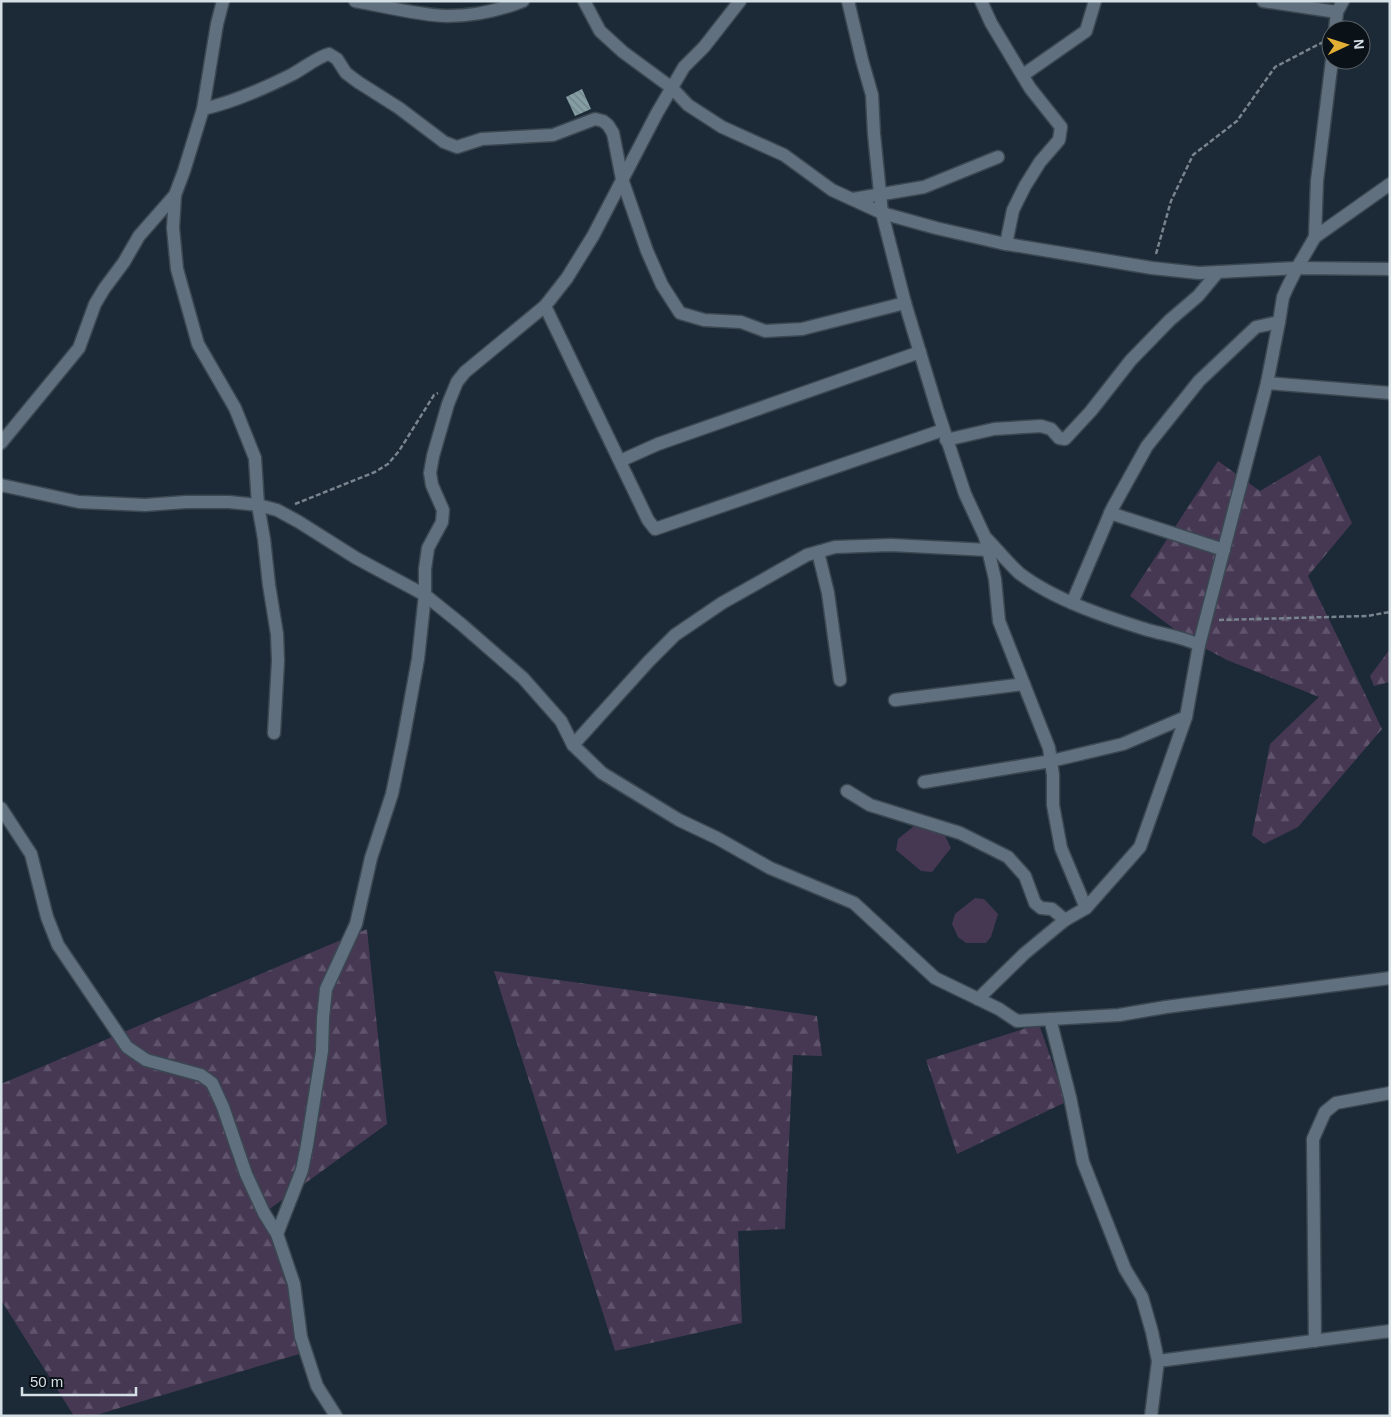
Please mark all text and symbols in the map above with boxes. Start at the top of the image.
north arrow [1321,20,1371,70]
text: N [1351,38,1367,50]
scale bar [22,1364,136,1396]
text: 50 m [30,1373,63,1390]

